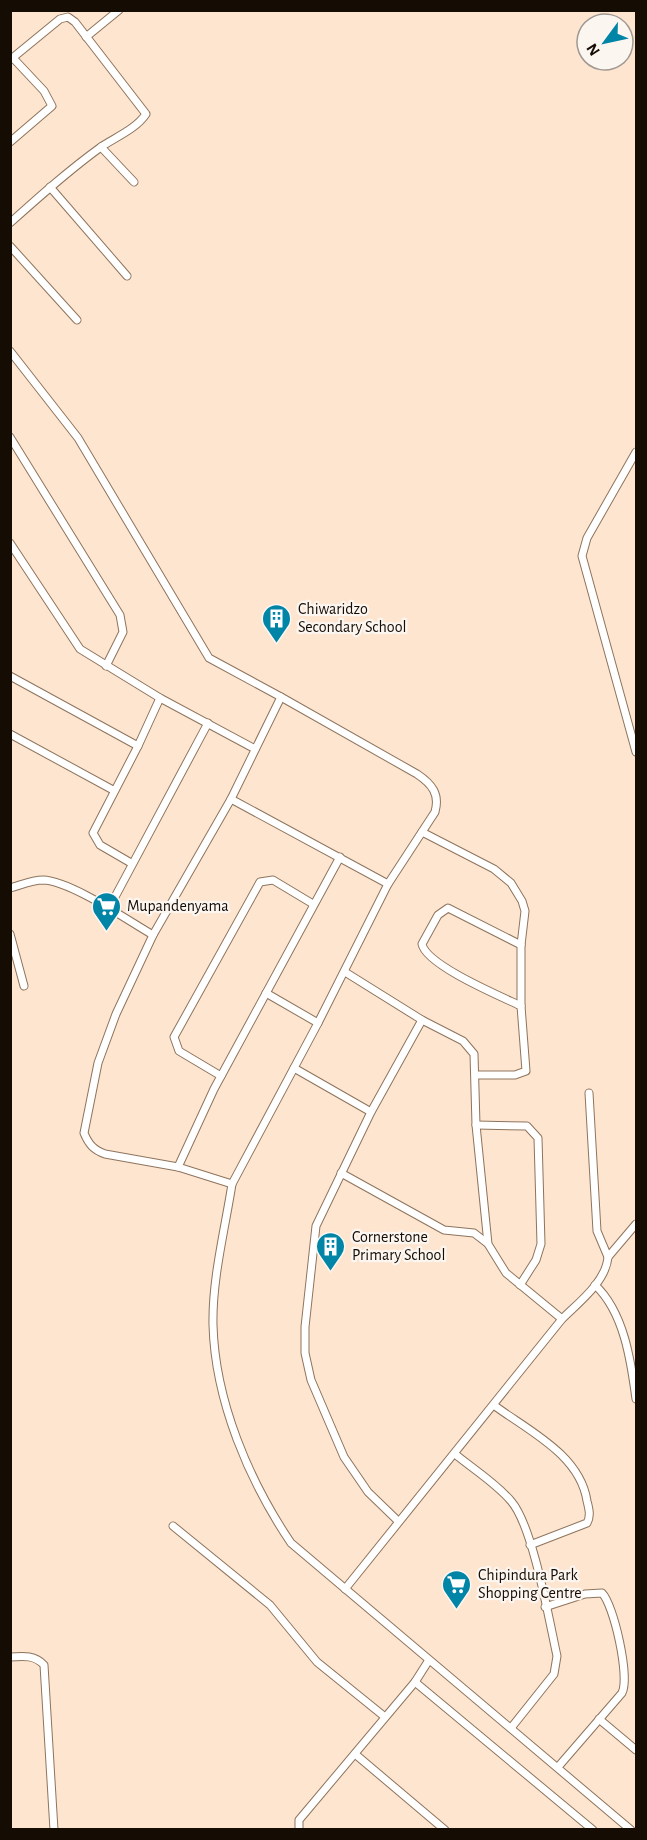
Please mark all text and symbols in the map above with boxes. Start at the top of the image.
north arrow [575,12,635,72]
text: N [584,41,603,59]
place label: Chiwaridzo Secondary School [298,601,406,636]
building icon: Chiwaridzo Secondary School [261,602,293,644]
supermarket icon: Mupandenyama [90,890,122,932]
place label: Mupandenyama [127,898,229,915]
place label: Cornerstone Primary School [352,1229,445,1264]
building icon: Cornerstone Primary School [315,1230,347,1272]
place label: Chipindura Park Shopping Centre [478,1567,582,1601]
supermarket icon: Chipindura Park Shopping Centre [441,1568,473,1610]

